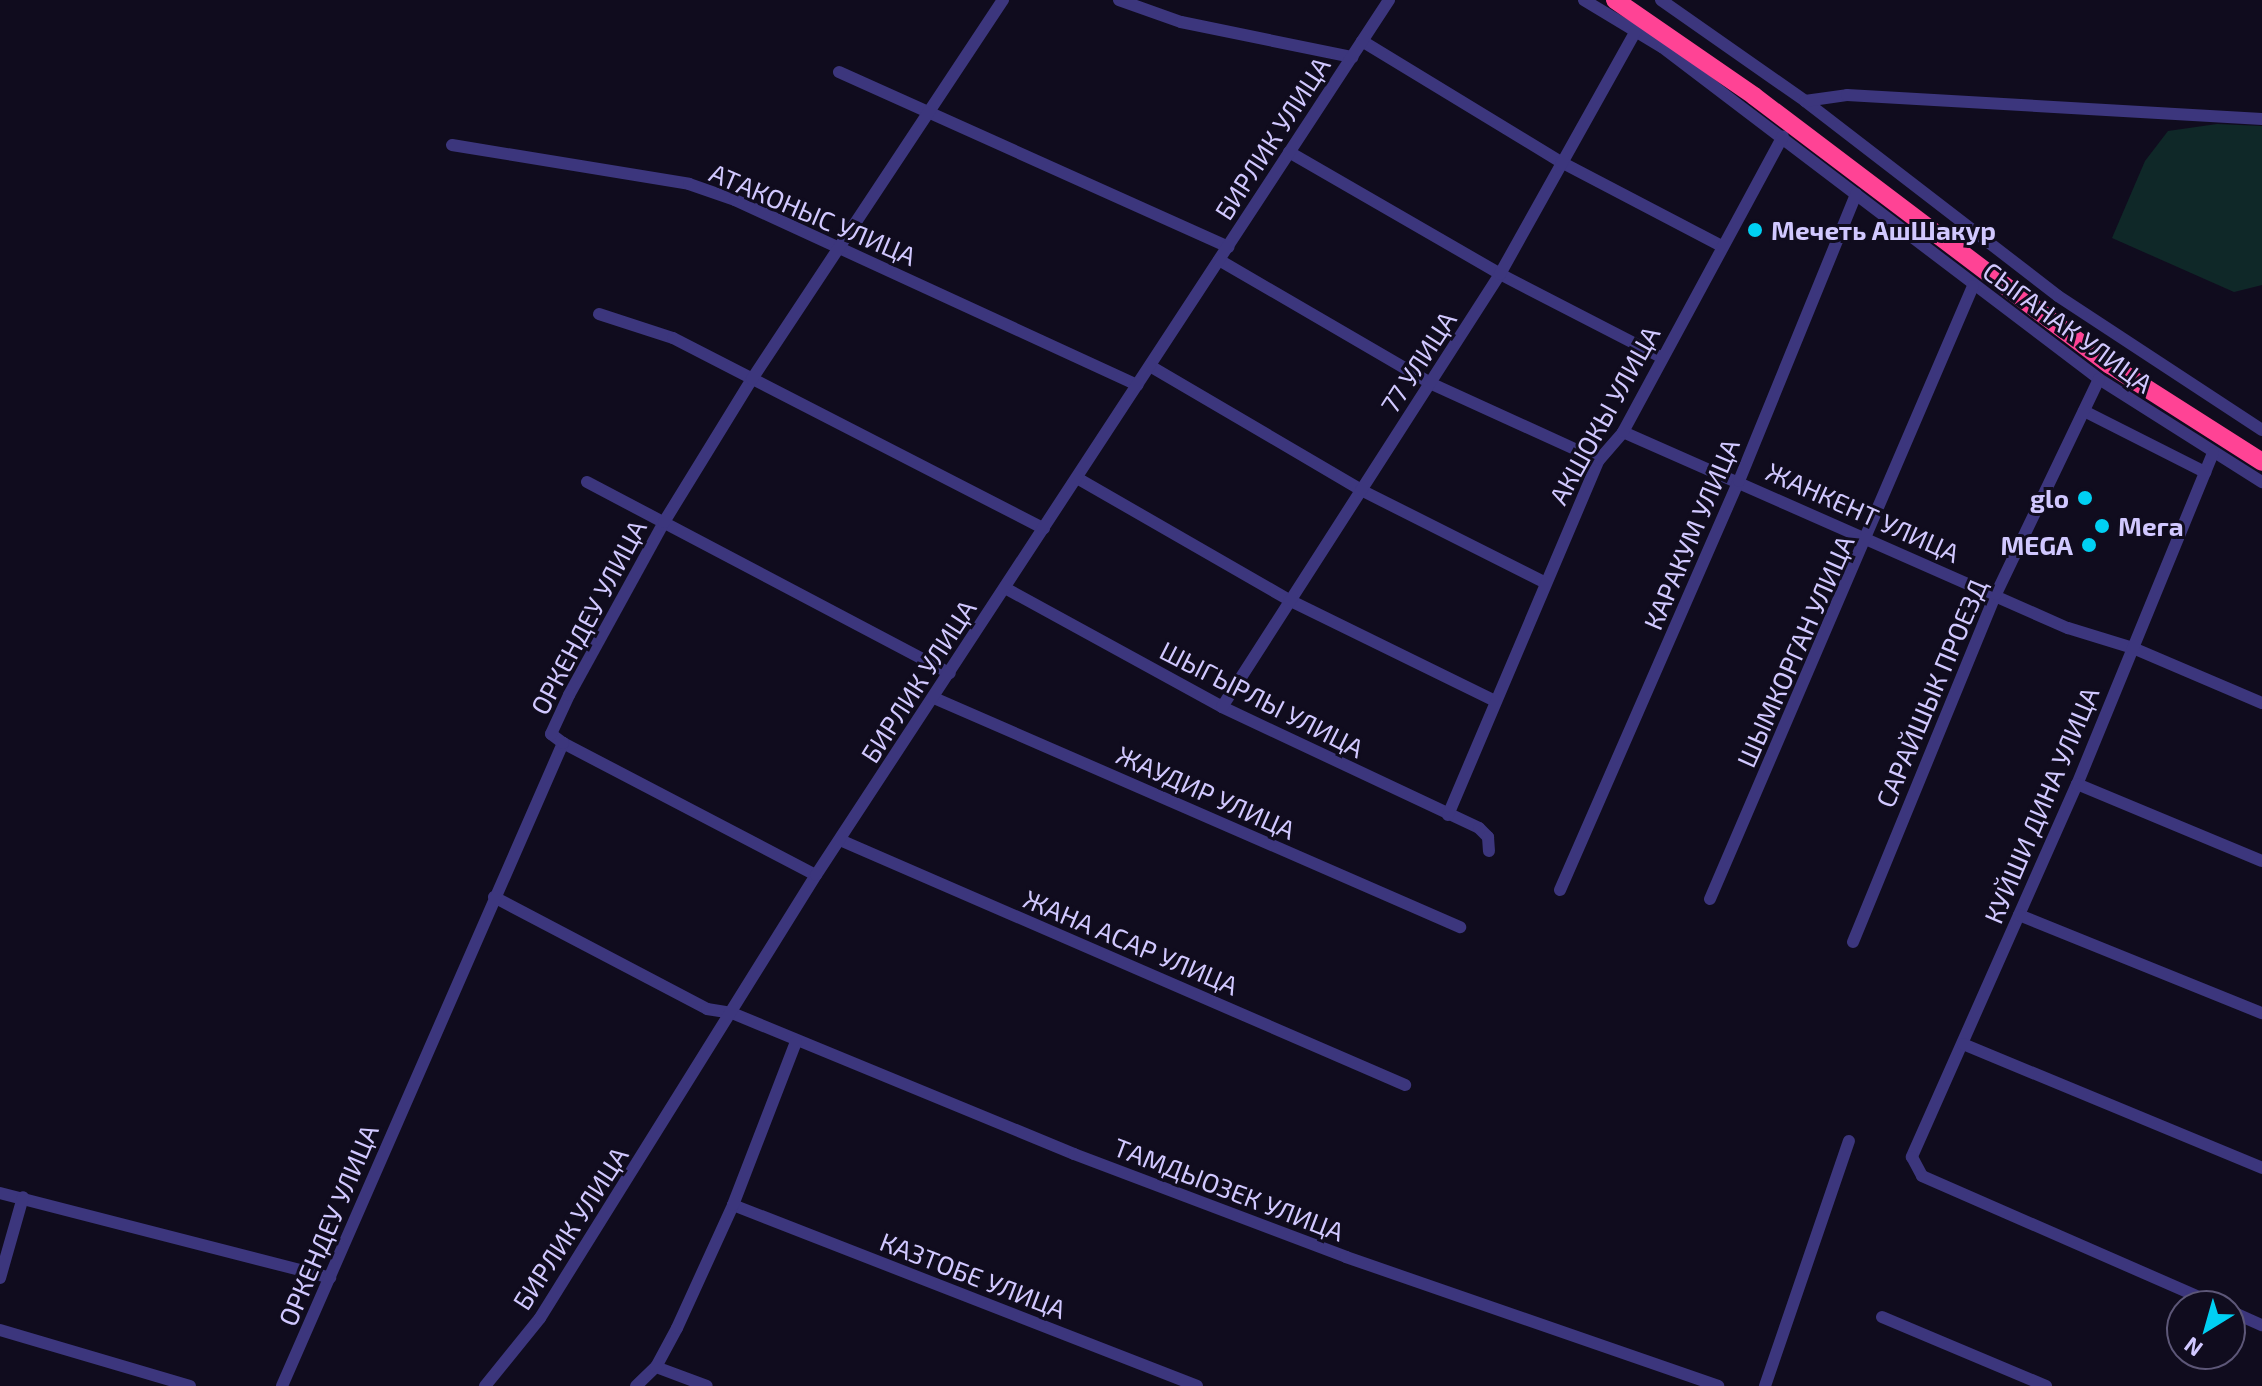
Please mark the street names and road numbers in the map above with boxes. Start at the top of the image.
street label: БИРЛИК УЛИЦА [1208,51,1336,225]
street label: АТАКОНЫС УЛИЦА [705,156,921,272]
street label: СЫГАНАК УЛИЦА [1977,255,2159,399]
street label: 77 УЛИЦА [1374,305,1462,419]
street label: АКШОКЫ УЛИЦА [1542,320,1666,510]
street label: КАРАКУМ УЛИЦА [1637,434,1745,634]
street label: ЖАНКЕНТ УЛИЦА [1762,455,1964,569]
street label: ОРКЕНДЕУ УЛИЦА [524,514,652,720]
street label: ШЫМКОРГАН УЛИЦА [1730,530,1860,772]
street label: САРАЙШЫК ПРОЕЗД [1869,574,1993,812]
street label: БИРЛИК УЛИЦА [854,594,982,768]
street label: ШЫГЫРЛЫ УЛИЦА [1155,634,1369,764]
street label: КУЙШИ ДИНА УЛИЦА [1977,682,2105,928]
street label: ЖАУДИР УЛИЦА [1112,739,1300,845]
street label: ЖАНА АСАР УЛИЦА [1019,883,1243,1001]
street label: ОРКЕНДЕУ УЛИЦА [271,1120,385,1330]
street label: ТАМДЫОЗЕК УЛИЦА [1110,1131,1348,1247]
street label: БИРЛИК УЛИЦА [506,1141,634,1315]
street label: КАЗТОБЕ УЛИЦА [876,1225,1070,1325]

